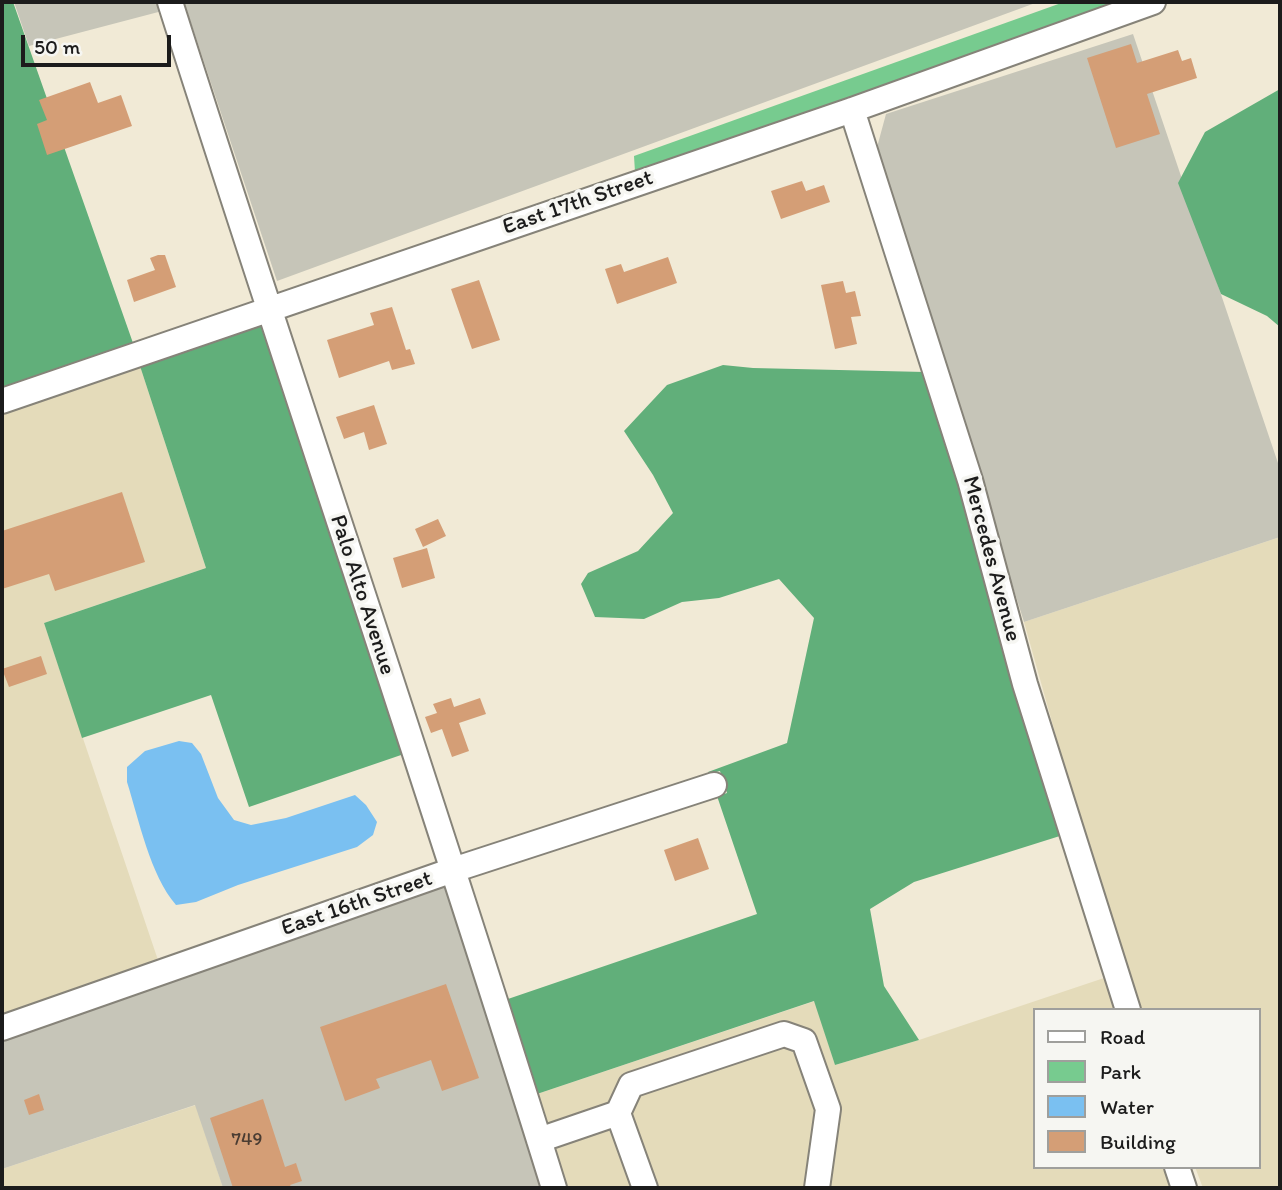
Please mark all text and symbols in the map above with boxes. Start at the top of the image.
scale bar [24,21,175,65]
text: 50 m [34,34,80,59]
street label: East 17th Street [499,164,657,242]
street label: Mercedes Avenue [956,473,1026,645]
street label: Palo Alto Avenue [323,512,401,678]
street label: East 16th Street [278,865,436,943]
legend [1034,1008,1261,1169]
text: Road [1100,1024,1145,1049]
text: Park [1100,1059,1141,1084]
text: Water [1100,1094,1154,1119]
house number: 749 [232,1129,262,1151]
text: Building [1100,1129,1176,1154]

